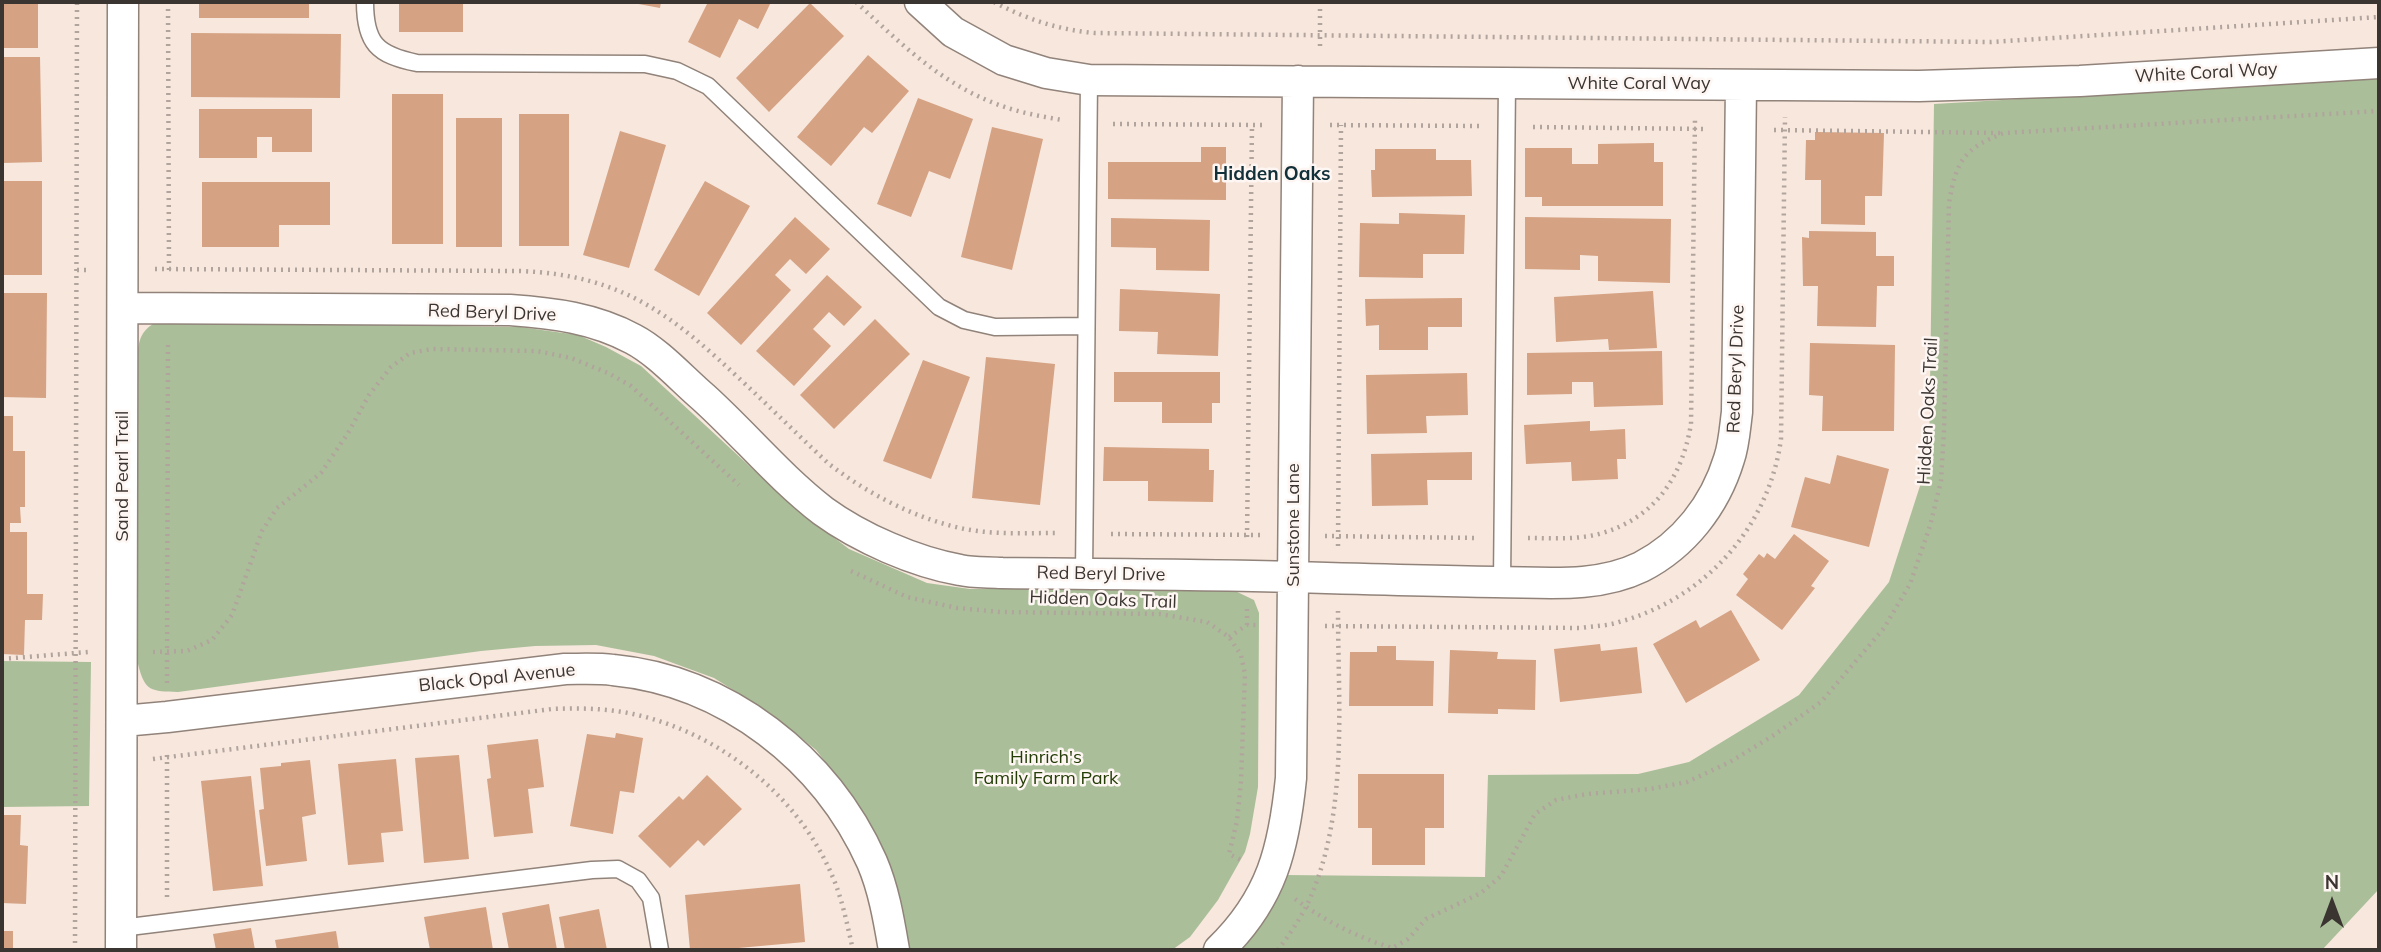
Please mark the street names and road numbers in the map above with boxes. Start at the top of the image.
street label: White Coral Way [2134,58,2278,88]
street label: White Coral Way [1568,73,1710,95]
street label: Red Beryl Drive [427,300,557,326]
street label: Red Beryl Drive [1723,304,1749,434]
street label: Hidden Oaks Trail [1913,337,1943,485]
street label: Sand Pearl Trail [112,411,134,541]
street label: Sunstone Lane [1283,463,1305,587]
street label: Red Beryl Drive [1036,562,1166,586]
street label: Hidden Oaks Trail [1029,587,1177,613]
street label: Black Opal Avenue [418,659,576,697]

